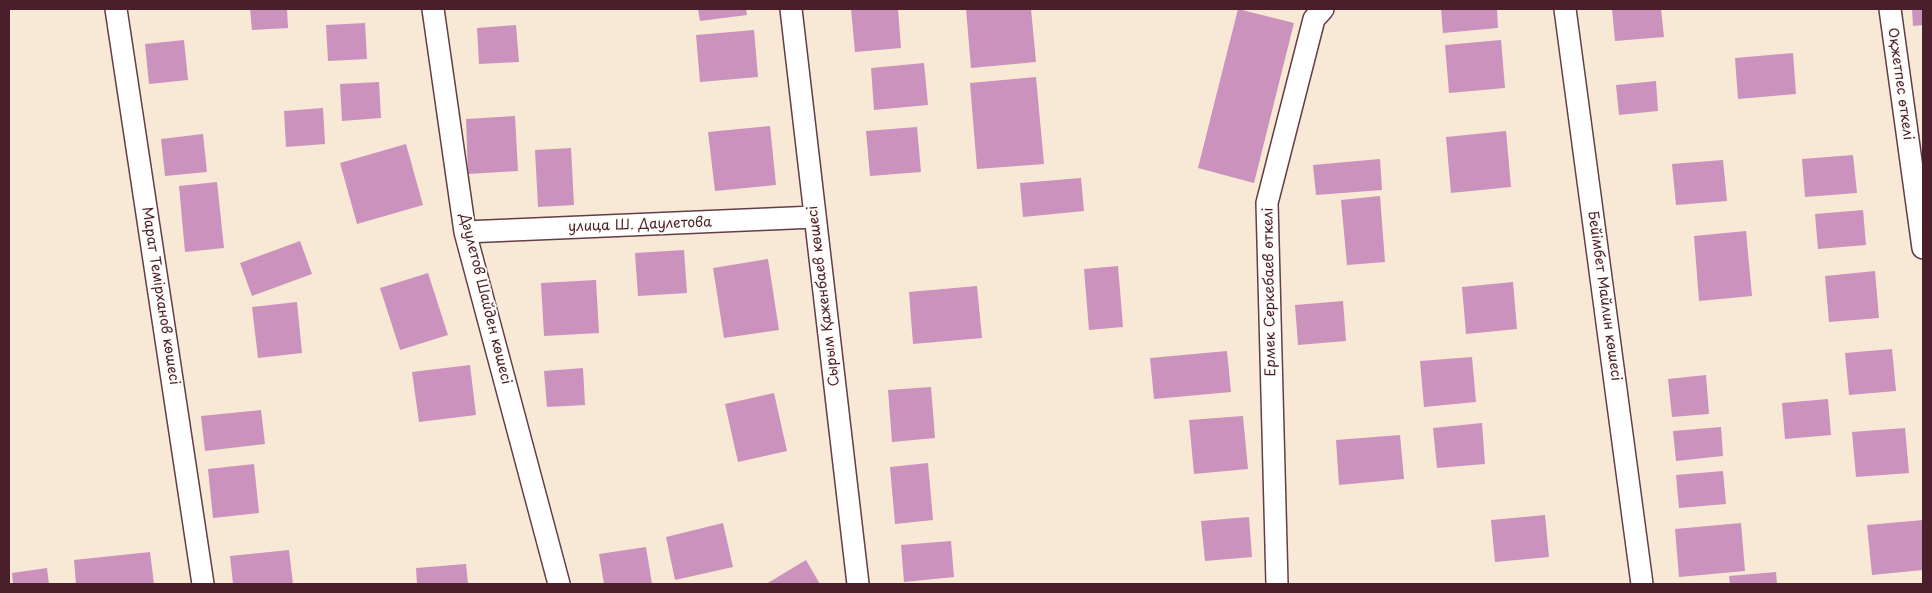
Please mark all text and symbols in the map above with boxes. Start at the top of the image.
street label: Оқжетпес өткелі [1884,27,1916,141]
street label: Сырым Қаженбаев көшесі [805,205,843,387]
street label: Марат Темірханов көшесі [138,206,182,386]
street label: Ермек Серкебаев өткелі [1260,207,1280,377]
street label: Бейімбет Майлин көшесі [1584,210,1624,382]
street label: Дәулетов Шайден көшесі [456,212,514,386]
street label: улица Ш. Даулетова [568,214,712,236]

